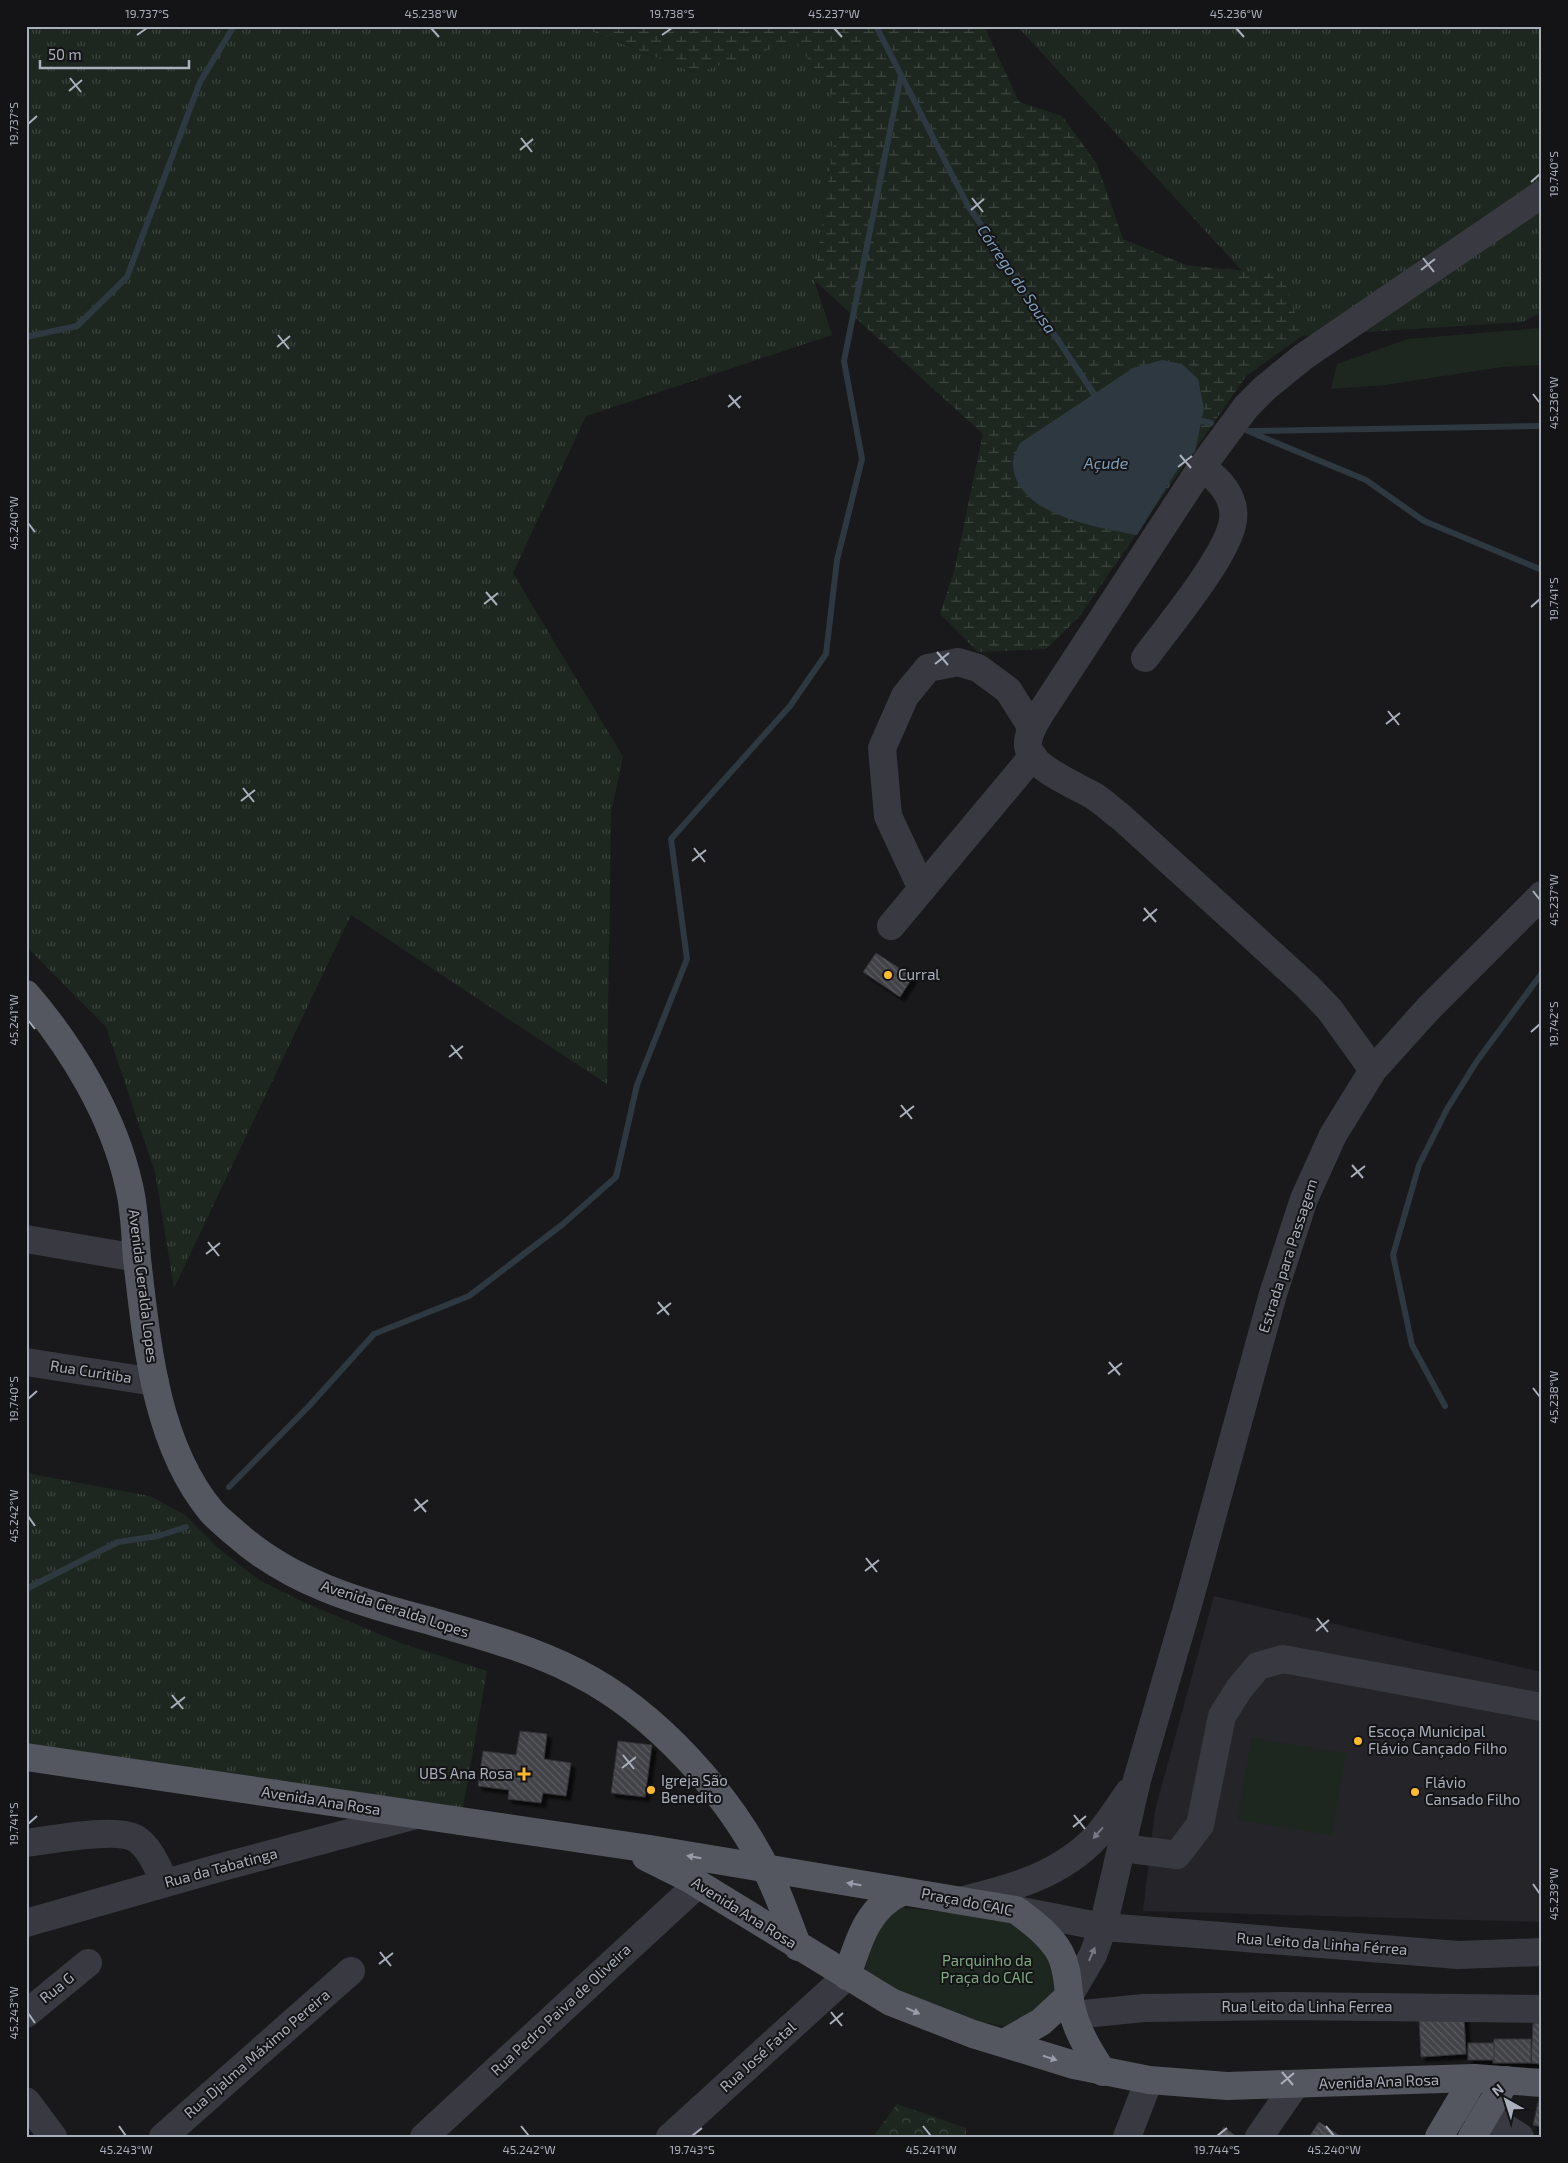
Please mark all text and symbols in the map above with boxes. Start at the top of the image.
text: 19.737°S [125,6,169,20]
text: 45.238°W [405,6,458,20]
text: 19.738°S [649,6,695,20]
text: 45.237°W [808,6,860,20]
text: 45.236°W [1210,6,1262,20]
scale bar [40,38,189,70]
text: 50 m [48,45,82,63]
text: 19.737°S [6,102,20,146]
text: 19.740°S [1546,151,1560,197]
water label: Córrego do Sousa [974,221,1061,337]
text: 45.236°W [1546,377,1560,429]
water label: Açude [1083,453,1129,473]
text: 45.240°W [6,496,20,550]
text: 19.741°S [1546,577,1560,621]
text: 45.237°W [1546,874,1560,926]
place label: Curral [898,965,940,983]
marker: Curral [882,969,894,981]
text: 45.241°W [6,994,20,1046]
text: 19.742°S [1546,1001,1560,1047]
street label: Estrada para Passagem [1254,1176,1320,1335]
street label: Avenida Geralda Lopes [126,1208,162,1364]
street label: Rua Curitiba [49,1356,133,1386]
text: 45.238°W [1546,1371,1560,1424]
text: 19.740°S [6,1376,20,1422]
text: 45.242°W [6,1489,20,1543]
street label: Avenida Geralda Lopes [319,1576,472,1640]
place label: Escoça Municipal Flávio Cançado Filho [1368,1722,1507,1758]
marker: Escoça Municipal Flávio Cançado Filho [1352,1735,1364,1747]
place label: UBS Ana Rosa [419,1764,513,1782]
marker: UBS Ana Rosa [517,1767,531,1781]
place label: Igreja São Benedito [661,1771,728,1806]
place label: Flávio Cansado Filho [1425,1773,1520,1808]
street label: Avenida Ana Rosa [260,1782,382,1818]
marker: Igreja São Benedito [645,1784,657,1796]
marker: Flávio Cansado Filho [1409,1786,1421,1798]
text: 19.741°S [6,1802,20,1846]
one-way arrow [1092,1827,1104,1839]
street label: Rua da Tabatinga [162,1843,279,1891]
one-way arrow [686,1852,702,1860]
text: 45.239°W [1546,1868,1560,1920]
street label: Avenida Ana Rosa [689,1873,800,1952]
one-way arrow [846,1880,862,1888]
street label: Praça do CAIC [920,1883,1015,1920]
street label: Rua Leito da Linha Férrea [1236,1928,1408,1958]
street label: Rua Pedro Paiva de Oliveira [487,1940,634,2079]
one-way arrow [1089,1947,1097,1961]
park label: Parquinho da Praça do CAIC [941,1951,1034,1987]
street label: Rua G [36,1968,77,2006]
street label: Rua Djalma Máximo Pereira [180,1985,334,2122]
text: 45.243°W [6,1986,20,2040]
street label: Rua Leito da Linha Ferrea [1221,1997,1393,2015]
one-way arrow [906,2008,920,2016]
street label: Rua José Fatal [716,2017,799,2095]
one-way arrow [1043,2054,1058,2062]
street label: Avenida Ana Rosa [1318,2070,1439,2092]
north arrow [1480,2076,1530,2126]
text: N [1488,2080,1507,2099]
text: 45.243°W [99,2142,153,2156]
text: 45.242°W [502,2142,556,2156]
text: 19.743°S [669,2142,715,2156]
text: 45.241°W [905,2142,957,2156]
text: 19.744°S [1194,2142,1240,2156]
text: 45.240°W [1307,2142,1361,2156]

